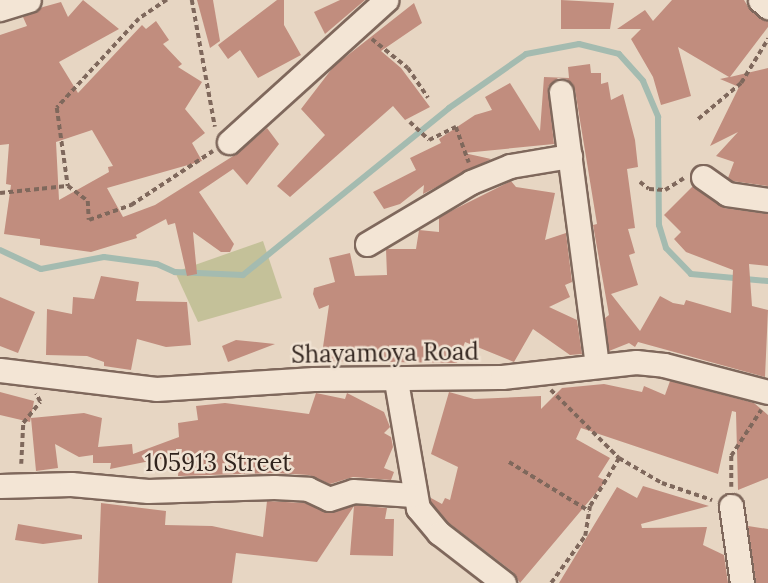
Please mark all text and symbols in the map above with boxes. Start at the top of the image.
street label: Shayamoya Road [291,337,479,369]
street label: 105913 Street [144,449,292,477]

